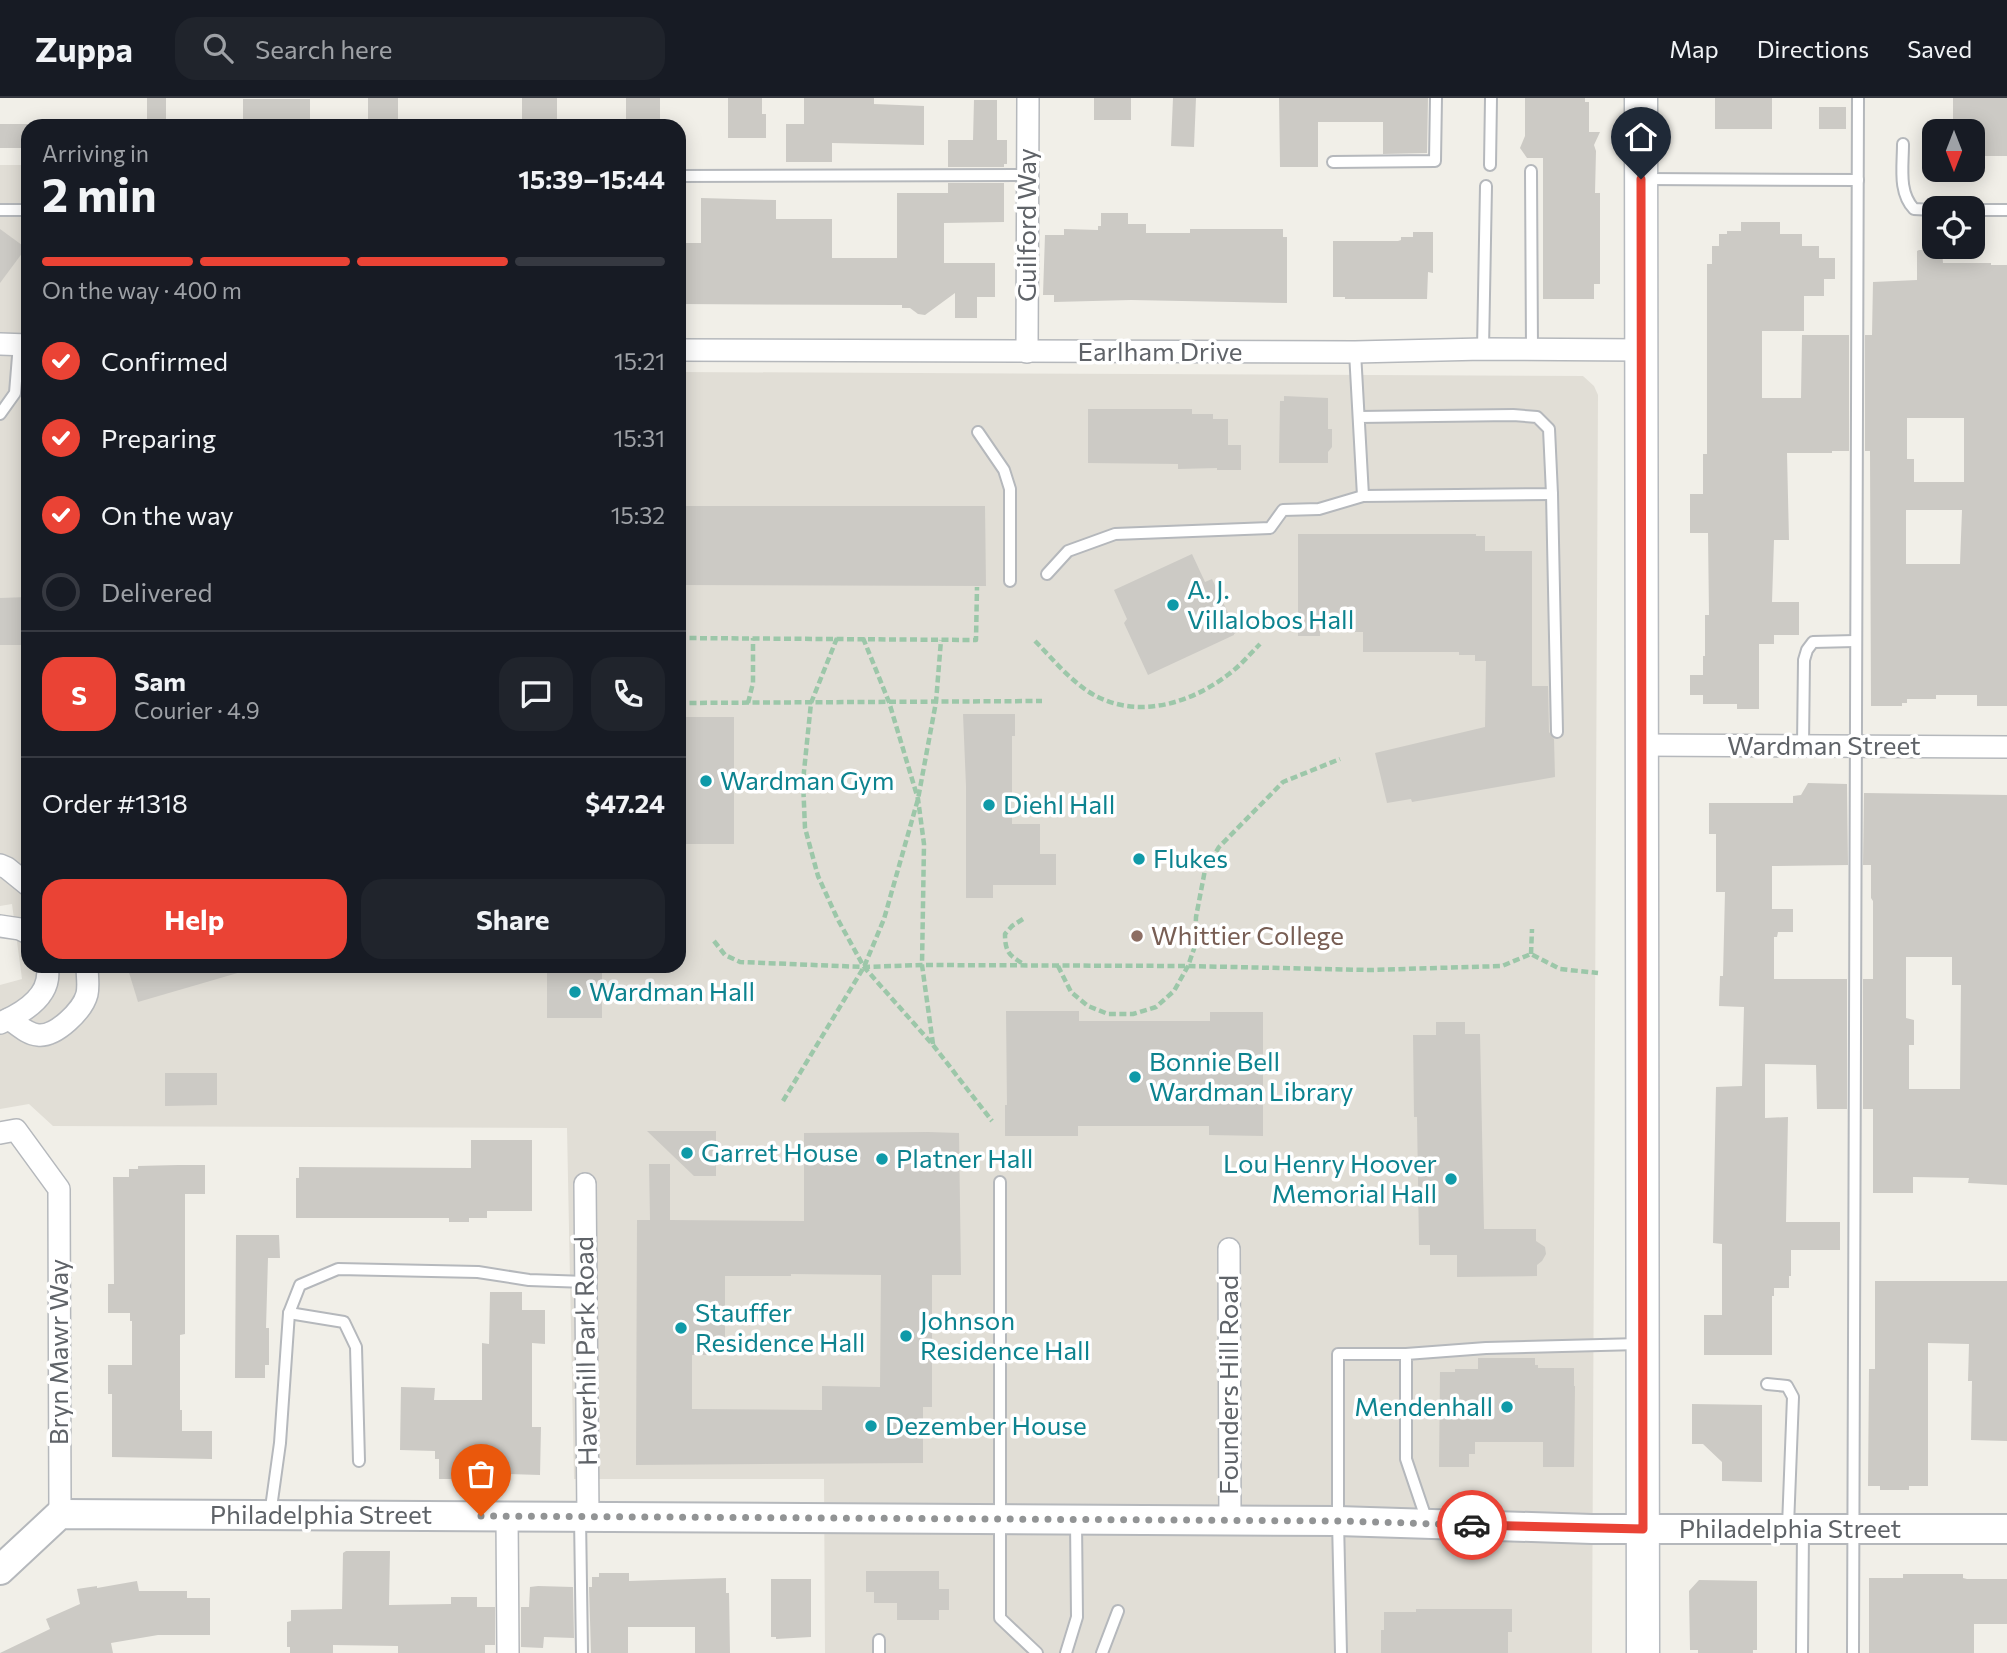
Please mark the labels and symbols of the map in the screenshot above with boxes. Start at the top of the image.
pin [1611,107,1671,179]
north arrow [1922,119,1984,182]
street label: Guilford Way [1010,148,1041,302]
street label: Earlham Drive [1078,335,1243,366]
place label: A. J. Villalobos Hall [1187,573,1354,634]
marker: A. J. Villalobos Hall [1165,597,1181,613]
street label: Wardman Street [1727,729,1921,760]
place label: Wardman Gym [720,764,894,795]
marker: Wardman Gym [698,773,714,789]
place label: Diehl Hall [1003,788,1115,819]
marker: Diehl Hall [981,797,997,813]
place label: Flukes [1153,842,1228,873]
marker: Flukes [1131,851,1147,867]
place label: Whittier College [1151,919,1344,950]
marker: Whittier College [1129,928,1145,944]
place label: Wardman Hall [589,975,755,1006]
marker: Wardman Hall [567,984,583,1000]
place label: Bonnie Bell Wardman Library [1149,1045,1353,1106]
marker: Bonnie Bell Wardman Library [1127,1069,1143,1085]
place label: Garret House [701,1136,858,1167]
place label: Platner Hall [896,1142,1033,1173]
marker: Garret House [679,1145,695,1161]
place label: Lou Henry Hoover Memorial Hall [1223,1147,1437,1208]
marker: Platner Hall [874,1151,890,1167]
marker: Lou Henry Hoover Memorial Hall [1443,1171,1459,1187]
street label: Haverhill Park Road [567,1236,602,1466]
street label: Bryn Mawr Way [42,1259,73,1445]
street label: Founders Hill Road [1212,1275,1243,1495]
place label: Stauffer Residence Hall [695,1296,865,1357]
place label: Johnson Residence Hall [920,1304,1090,1365]
marker: Stauffer Residence Hall [673,1320,689,1336]
marker: Johnson Residence Hall [898,1328,914,1344]
place label: Mendenhall [1354,1390,1493,1421]
marker: Mendenhall [1499,1399,1515,1415]
place label: Dezember House [885,1409,1087,1440]
marker: Dezember House [863,1418,879,1434]
pin [451,1444,511,1516]
courier [1437,1490,1507,1560]
street label: Philadelphia Street [210,1498,432,1529]
street label: Philadelphia Street [1679,1512,1901,1543]

